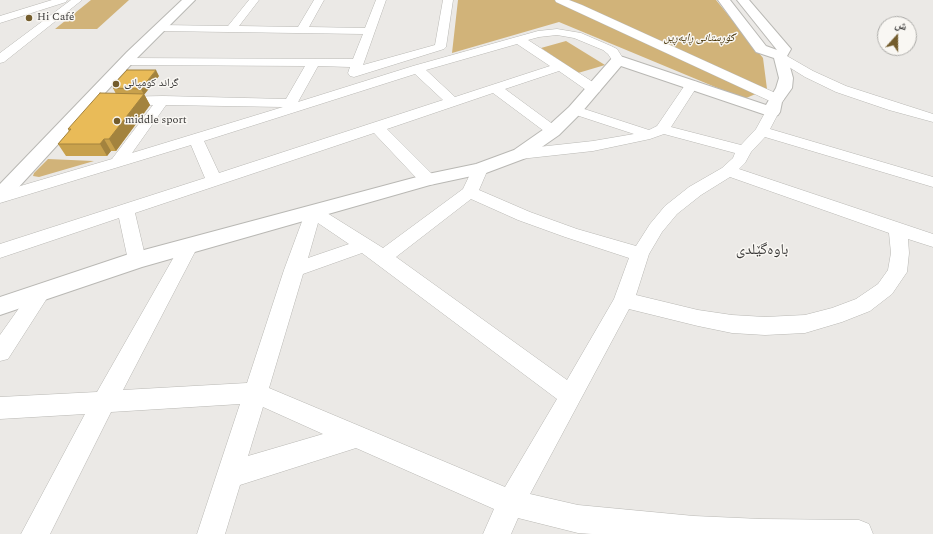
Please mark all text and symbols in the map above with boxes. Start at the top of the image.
place label: Hi Café [37,11,74,25]
marker: Hi Café [24,13,34,23]
text: ش [893,15,910,35]
north arrow [877,16,917,56]
park label: گۆڕستانی ڕاپەڕین [663,32,735,46]
place label: گراند كومپانى [124,77,179,91]
marker: گراند كومپانى [111,79,121,89]
place label: middle sport [125,114,187,128]
marker: middle sport [112,116,122,126]
district label: باوەگێلدی [736,242,788,260]

